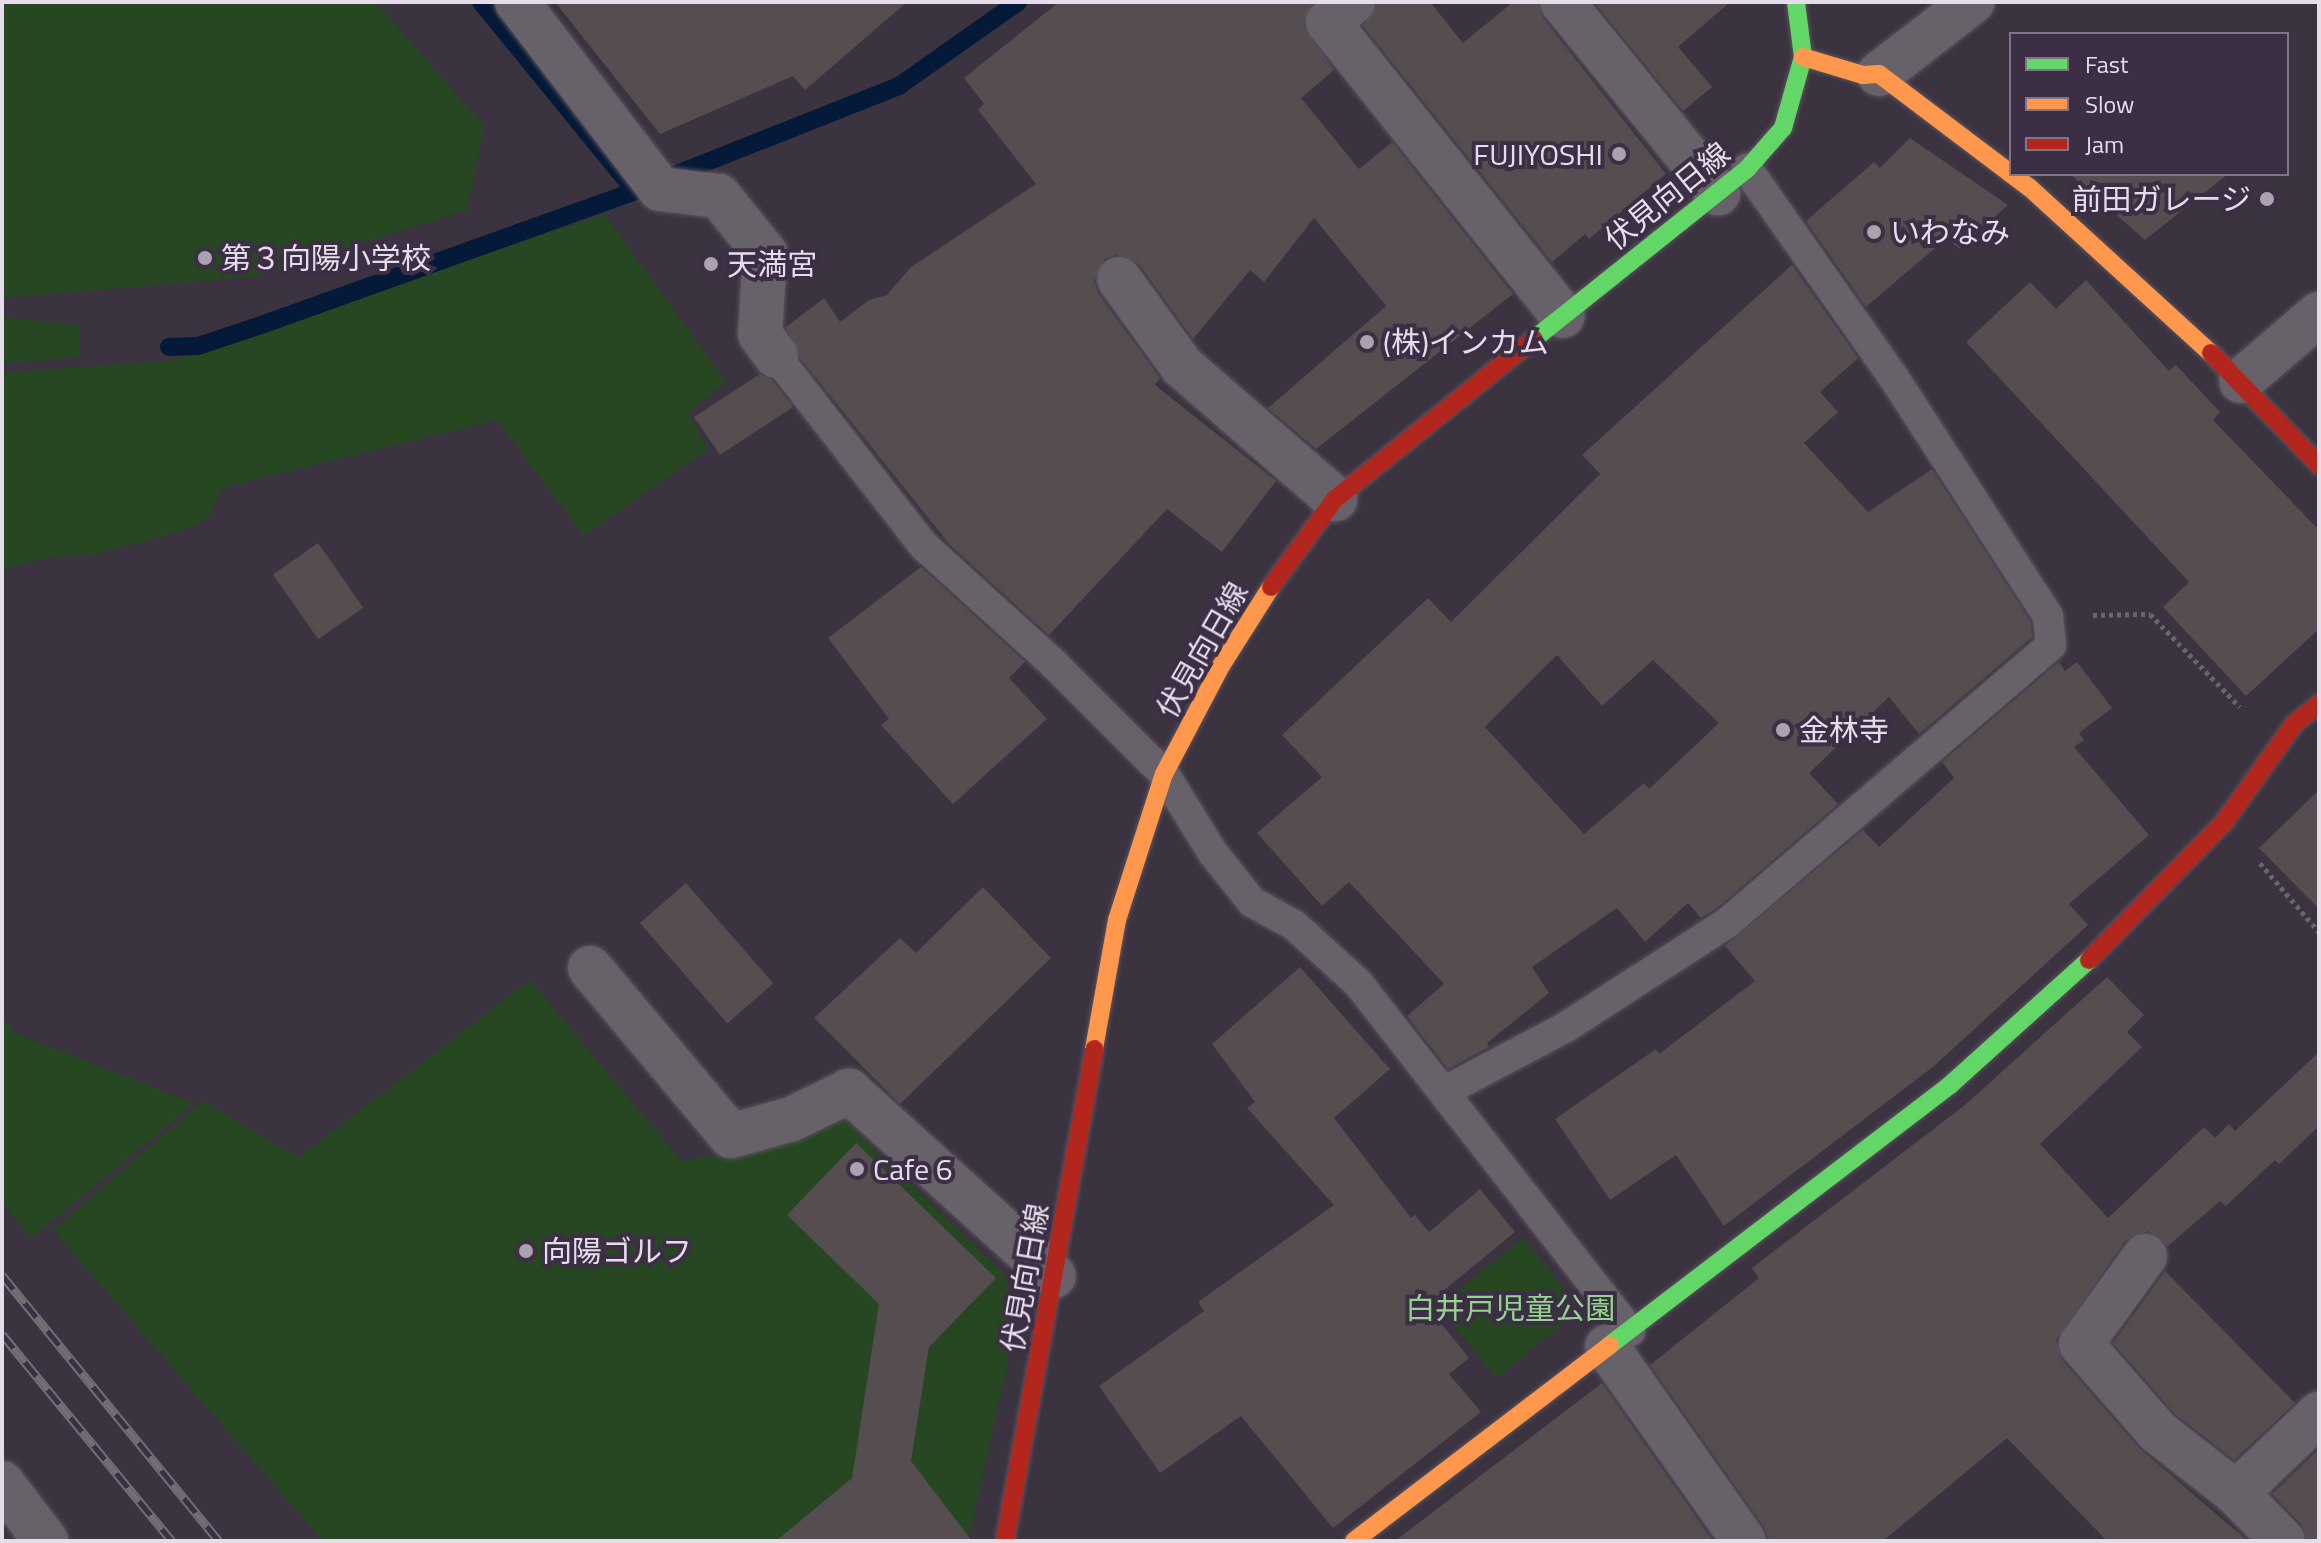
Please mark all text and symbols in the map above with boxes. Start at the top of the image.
legend [2009,32,2289,176]
text: Fast [2085,46,2128,82]
text: Slow [2085,86,2134,122]
text: Jam [2085,126,2124,162]
street label: 伏見向日線 [1597,135,1737,257]
place label: FUJIYOSHI [1473,136,1603,172]
marker: FUJIYOSHI [1610,145,1628,163]
place label: 前田ガレージ [2071,181,2251,217]
marker: 前田ガレージ [2258,190,2276,208]
place label: いわなみ [1890,214,2010,250]
marker: いわなみ [1865,223,1883,241]
place label: 第３向陽小学校 [221,240,431,276]
place label: 天満宮 [727,246,817,282]
marker: 第３向陽小学校 [196,249,214,267]
marker: 天満宮 [702,255,720,273]
place label: (株)インカム [1383,324,1549,360]
marker: (株)インカム [1358,333,1376,351]
street label: 伏見向日線 [1149,576,1255,724]
place label: 金林寺 [1799,712,1889,748]
marker: 金林寺 [1774,721,1792,739]
place label: Cafe 6 [873,1151,953,1187]
marker: Cafe 6 [848,1160,866,1178]
street label: 伏見向日線 [994,1201,1056,1355]
place label: 向陽ゴルフ [542,1233,692,1269]
marker: 向陽ゴルフ [517,1242,535,1260]
park label: 白井戸児童公園 [1405,1290,1615,1326]

